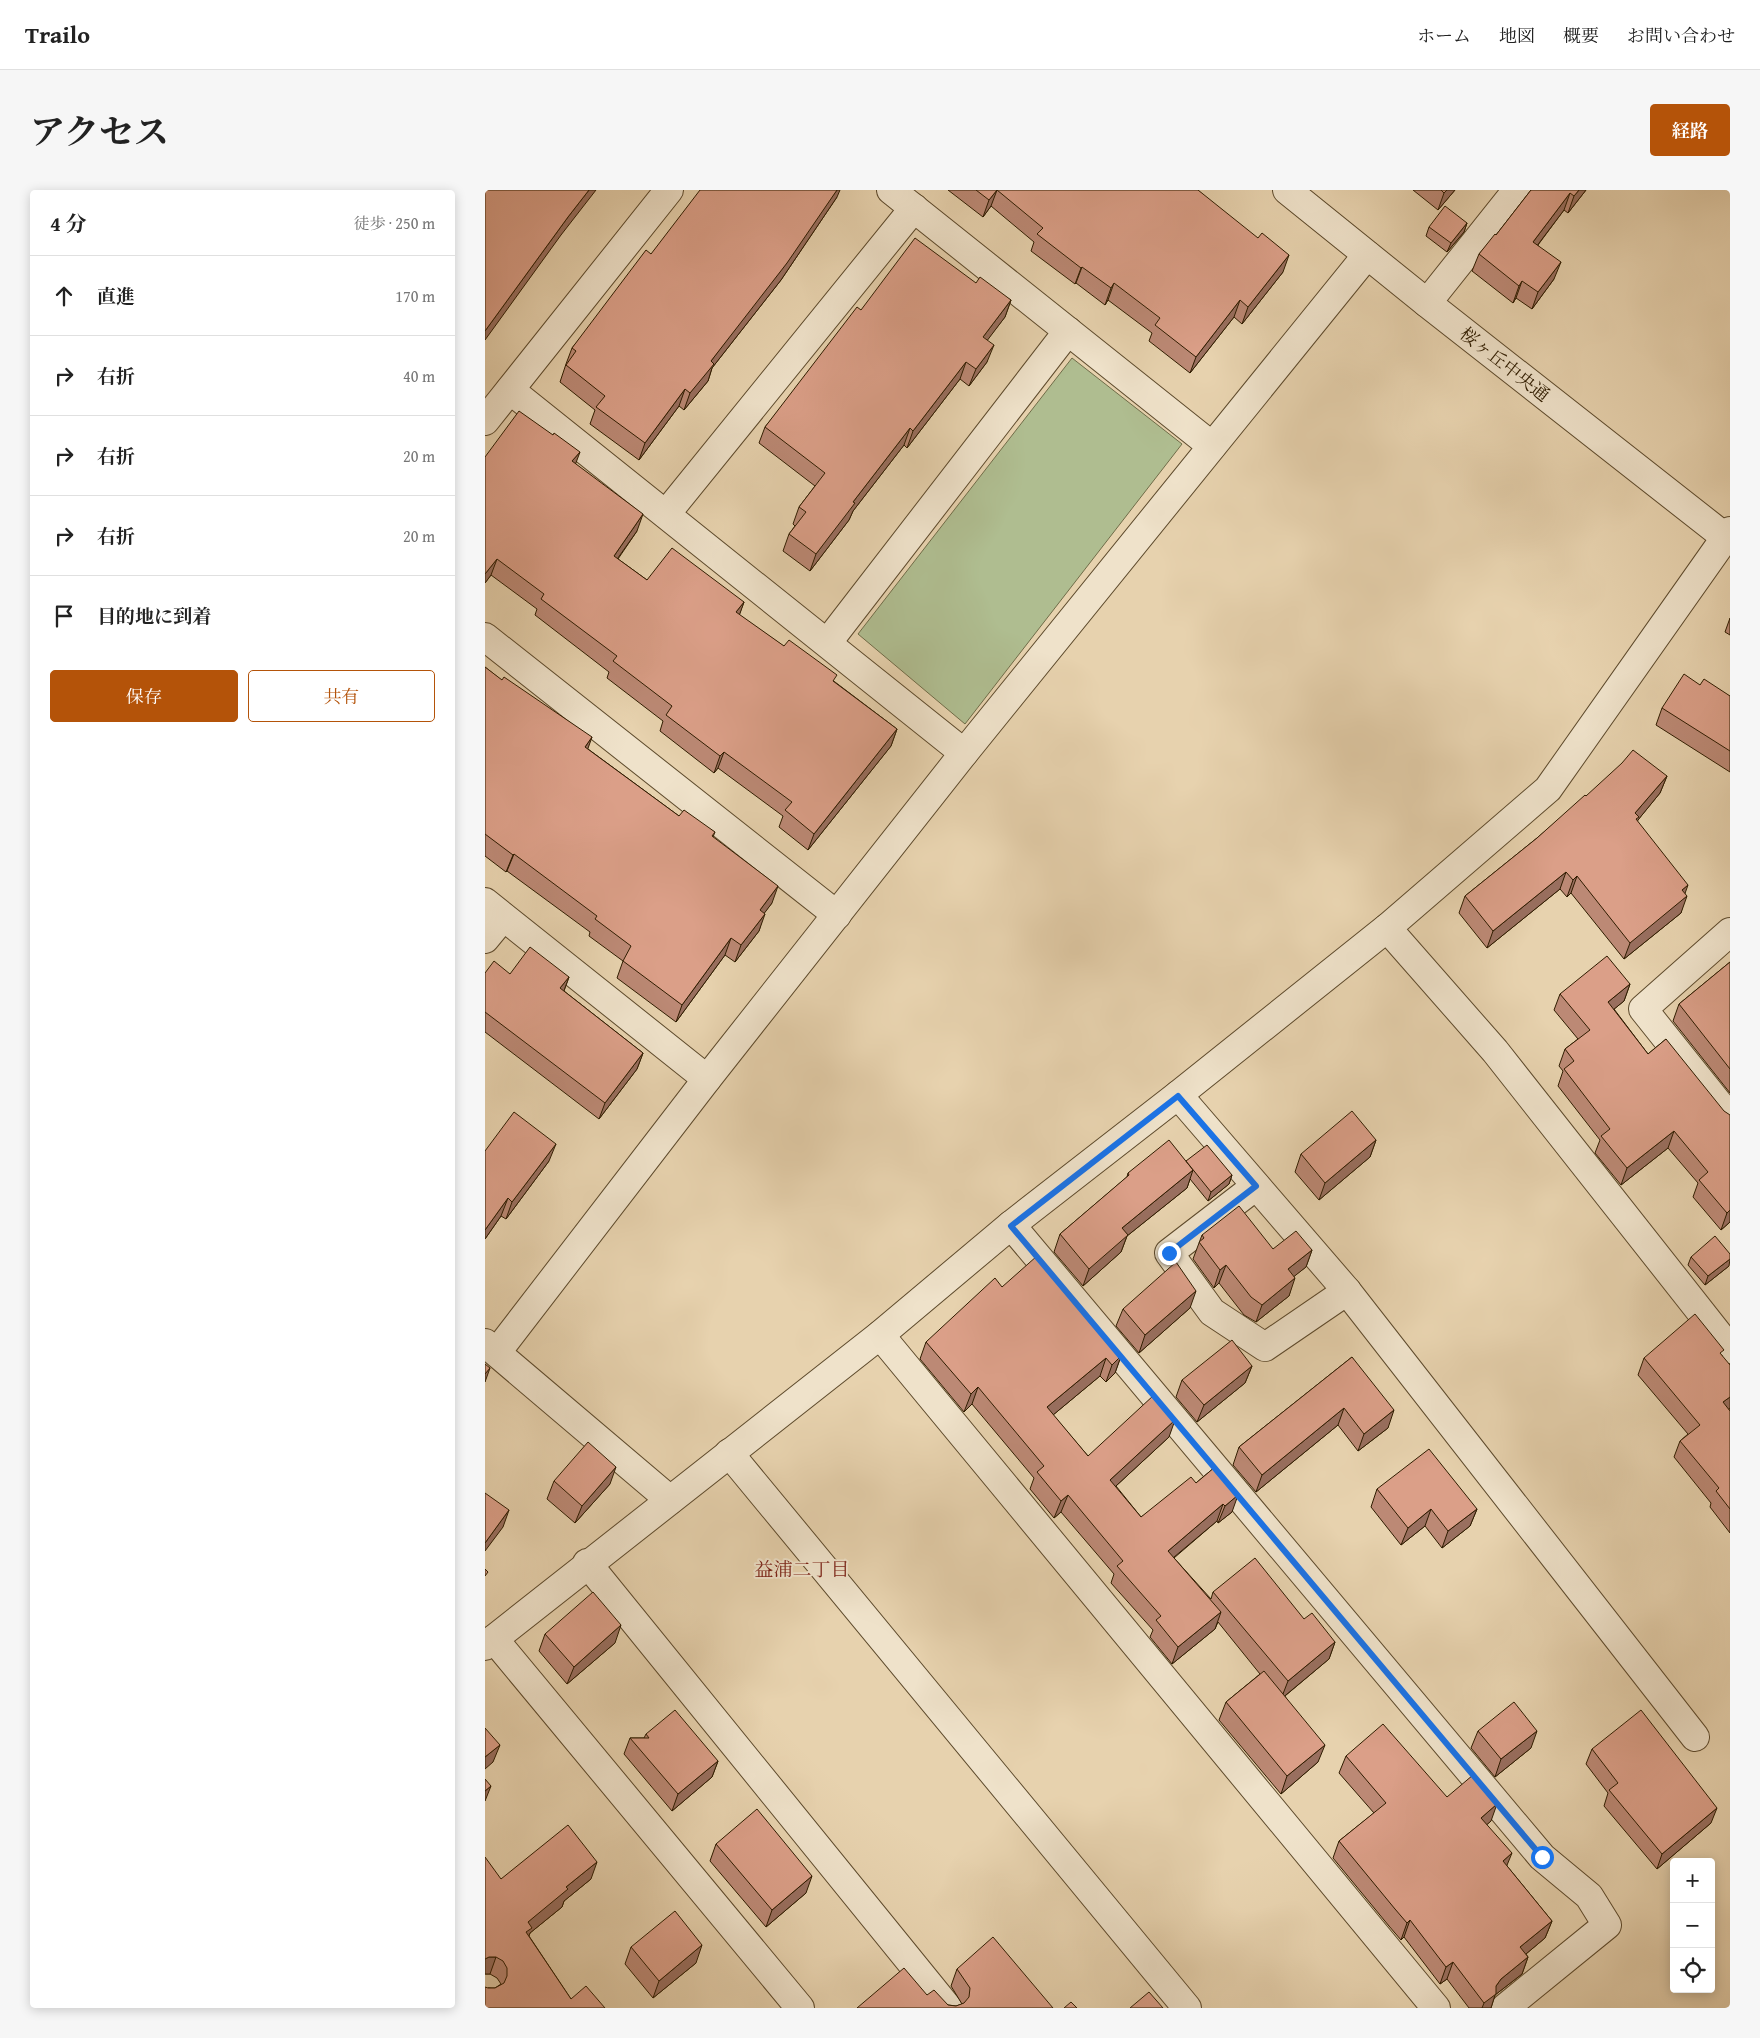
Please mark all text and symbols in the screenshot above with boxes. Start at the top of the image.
text: Trailo [25,17,90,52]
text: ホーム [1417,22,1471,49]
text: 地図 [1499,22,1535,49]
text: 概要 [1563,22,1599,49]
text: お問い合わせ [1627,22,1735,49]
button: 経路 [1650,104,1730,156]
text: アクセス [30,106,169,157]
text: 4 分 [50,208,87,239]
text: 徒歩 · 250 m [354,211,435,235]
icon: ahead [50,282,78,310]
text: 直進 [97,282,135,310]
text: 170 m [395,284,435,308]
street label: 桜ヶ丘中央通 [1454,320,1556,408]
icon: right [50,362,78,390]
text: 右折 [97,362,135,390]
text: 40 m [403,364,435,388]
icon: right [50,442,78,470]
text: 右折 [97,442,135,470]
text: 20 m [403,444,435,468]
icon: right [50,522,78,550]
text: 右折 [97,522,135,550]
text: 20 m [403,524,435,548]
icon: arrive [50,602,78,630]
text: 目的地に到着 [97,602,211,630]
button: 保存 [50,670,238,722]
button: 共有 [248,670,435,722]
route end [1158,1242,1181,1265]
district label: 益浦二丁目 [754,1555,850,1583]
route start [1531,1846,1554,1869]
map controls [1670,1858,1715,1993]
button: + [1670,1858,1715,1903]
button: − [1670,1903,1715,1948]
button: locate [1670,1948,1715,1993]

